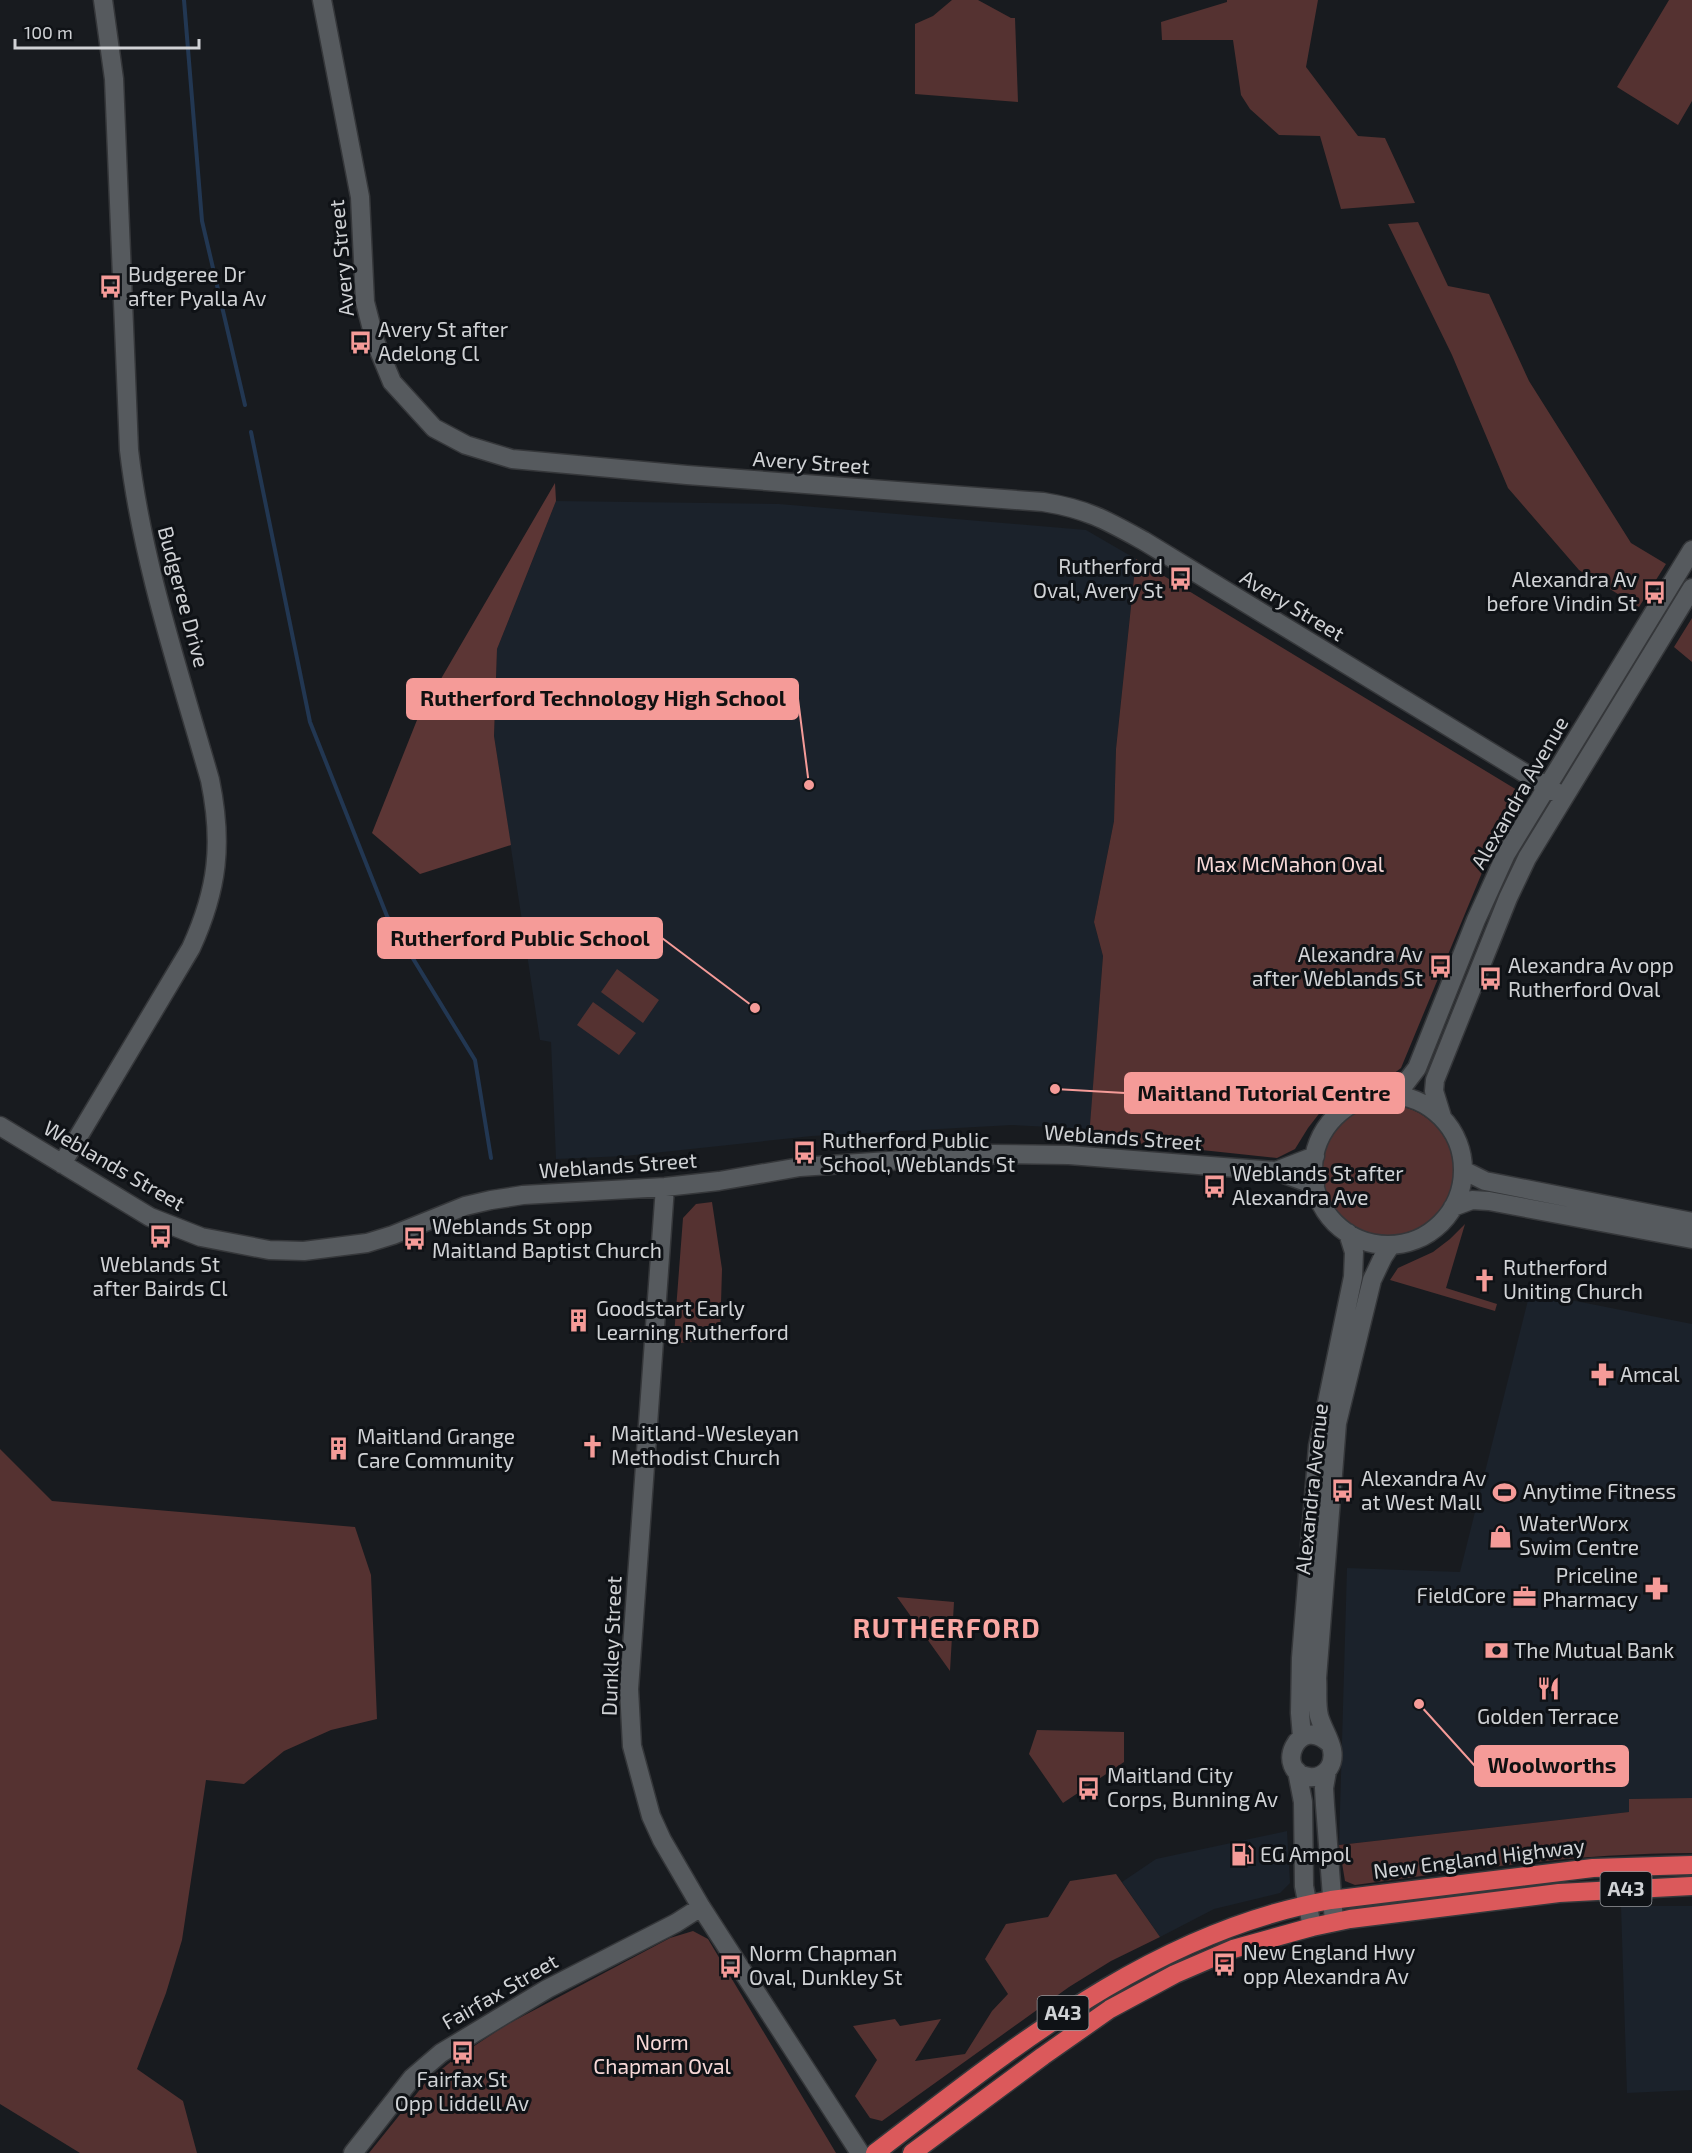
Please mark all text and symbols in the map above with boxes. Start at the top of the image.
scale bar [15,12,200,50]
text: 100 m [24,21,73,43]
street label: Avery Street [323,199,358,318]
place label: Budgeree Dr after Pyalla Av [128,261,266,310]
bus stop icon: Budgeree Dr after Pyalla Av [97,274,123,300]
place label: Avery St after Adelong Cl [378,316,509,365]
bus stop icon: Avery St after Adelong Cl [347,329,373,355]
street label: Avery Street [752,445,870,478]
street label: Budgeree Drive [154,523,215,670]
place label: Rutherford Oval, Avery St [1033,553,1163,602]
street label: Avery Street [1236,564,1349,646]
bus stop icon: Rutherford Oval, Avery St [1168,566,1194,592]
place label: Alexandra Av before Vindin St [1486,566,1637,615]
bus stop icon: Alexandra Av before Vindin St [1642,579,1668,605]
callout: Rutherford Technology High School [407,679,798,719]
text: Rutherford Technology High School [420,684,787,711]
street label: Alexandra Avenue [1465,712,1573,873]
park label: Max McMahon Oval [1196,851,1385,876]
callout: Rutherford Public School [378,918,662,958]
text: Rutherford Public School [390,924,651,950]
place label: Alexandra Av after Weblands St [1252,941,1423,990]
place label: Alexandra Av opp Rutherford Oval [1508,952,1674,1001]
bus stop icon: Alexandra Av after Weblands St [1428,954,1454,980]
bus stop icon: Alexandra Av opp Rutherford Oval [1477,965,1503,991]
callout: Maitland Tutorial Centre [1125,1073,1404,1113]
text: Maitland Tutorial Centre [1137,1079,1391,1105]
street label: Weblands Street [40,1114,190,1215]
street label: Weblands Street [1043,1119,1203,1155]
place label: Rutherford Public School, Weblands St [822,1127,1015,1176]
bus stop icon: Rutherford Public School, Weblands St [791,1140,817,1166]
street label: Weblands Street [538,1147,698,1183]
place label: Weblands St after Alexandra Ave [1232,1160,1404,1209]
bus stop icon: Weblands St after Alexandra Ave [1201,1173,1227,1199]
place label: Weblands St opp Maitland Baptist Church [432,1213,662,1262]
bus stop icon: Weblands St after Bairds Cl [147,1224,173,1250]
bus stop icon: Weblands St opp Maitland Baptist Church [401,1226,427,1252]
place label: Weblands St after Bairds Cl [92,1251,228,1300]
place label: Rutherford Uniting Church [1503,1254,1643,1303]
church icon: Rutherford Uniting Church [1472,1267,1498,1293]
place label: Goodstart Early Learning Rutherford [596,1295,789,1344]
building icon: Goodstart Early Learning Rutherford [565,1308,591,1334]
place label: Amcal [1620,1361,1680,1386]
pharmacy icon: Amcal [1589,1362,1615,1388]
street label: Alexandra Avenue [1289,1402,1332,1576]
place label: Maitland-Wesleyan Methodist Church [611,1420,799,1469]
place label: Maitland Grange Care Community [357,1423,515,1472]
church icon: Maitland-Wesleyan Methodist Church [580,1433,606,1459]
building icon: Maitland Grange Care Community [326,1436,352,1462]
place label: Alexandra Av at West Mall [1361,1465,1486,1514]
bus stop icon: Alexandra Av at West Mall [1330,1478,1356,1504]
place label: Anytime Fitness [1523,1478,1676,1503]
sports icon: Anytime Fitness [1492,1479,1518,1505]
place label: WaterWorx Swim Centre [1519,1510,1639,1559]
shop icon: WaterWorx Swim Centre [1488,1523,1514,1549]
place label: Priceline Pharmacy [1542,1562,1638,1611]
pharmacy icon: Priceline Pharmacy [1643,1575,1669,1601]
street label: Dunkley Street [596,1576,625,1716]
place label: FieldCore [1417,1582,1506,1607]
office icon: FieldCore [1511,1583,1537,1609]
district label: RUTHERFORD [853,1611,1041,1643]
place label: The Mutual Bank [1514,1637,1674,1662]
bank icon: The Mutual Bank [1483,1638,1509,1664]
restaurant icon: Golden Terrace [1535,1676,1561,1702]
place label: Golden Terrace [1477,1703,1619,1728]
callout: Woolworths [1475,1746,1628,1786]
text: Woolworths [1488,1751,1616,1777]
place label: Maitland City Corps, Bunning Av [1107,1762,1278,1811]
bus stop icon: Maitland City Corps, Bunning Av [1076,1775,1102,1801]
street label: New England Highway [1372,1832,1586,1883]
place label: EG Ampol [1260,1841,1352,1866]
fuel station icon: EG Ampol [1229,1842,1255,1868]
road number: A43 [1600,1872,1652,1906]
place label: New England Hwy opp Alexandra Av [1243,1939,1415,1988]
place label: Norm Chapman Oval, Dunkley St [749,1940,903,1989]
street label: Fairfax Street [437,1947,562,2034]
bus stop icon: New England Hwy opp Alexandra Av [1212,1952,1238,1978]
bus stop icon: Norm Chapman Oval, Dunkley St [718,1953,744,1979]
road number: A43 [1038,1996,1088,2030]
park label: Norm Chapman Oval [593,2029,732,2078]
bus stop icon: Fairfax St Opp Liddell Av [449,2039,475,2065]
place label: Fairfax St Opp Liddell Av [395,2066,529,2115]

